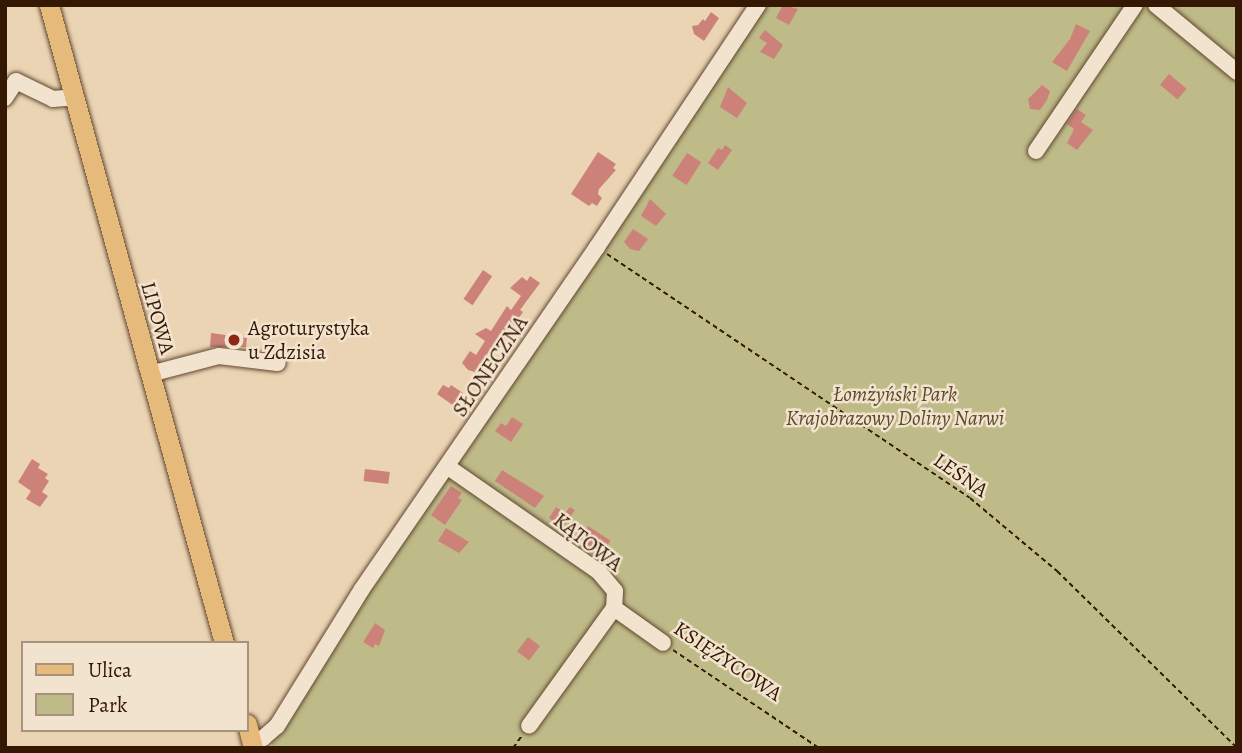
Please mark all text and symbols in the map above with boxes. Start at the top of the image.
street label: LIPOWA [136,279,180,357]
street label: SŁONECZNA [447,311,533,421]
place label: Agroturystyka u Zdzisia [248,315,370,365]
marker: Agroturystyka u Zdzisia [226,332,242,348]
park label: Łomżyński Park Krajobrazowy Doliny Narwi [786,381,1004,431]
street label: LEŚNA [929,447,993,503]
street label: KĄTOWA [548,507,628,577]
street label: KSIĘŻYCOWA [669,616,787,706]
legend [21,641,248,732]
text: Ulica [88,656,132,684]
text: Park [88,691,127,719]

